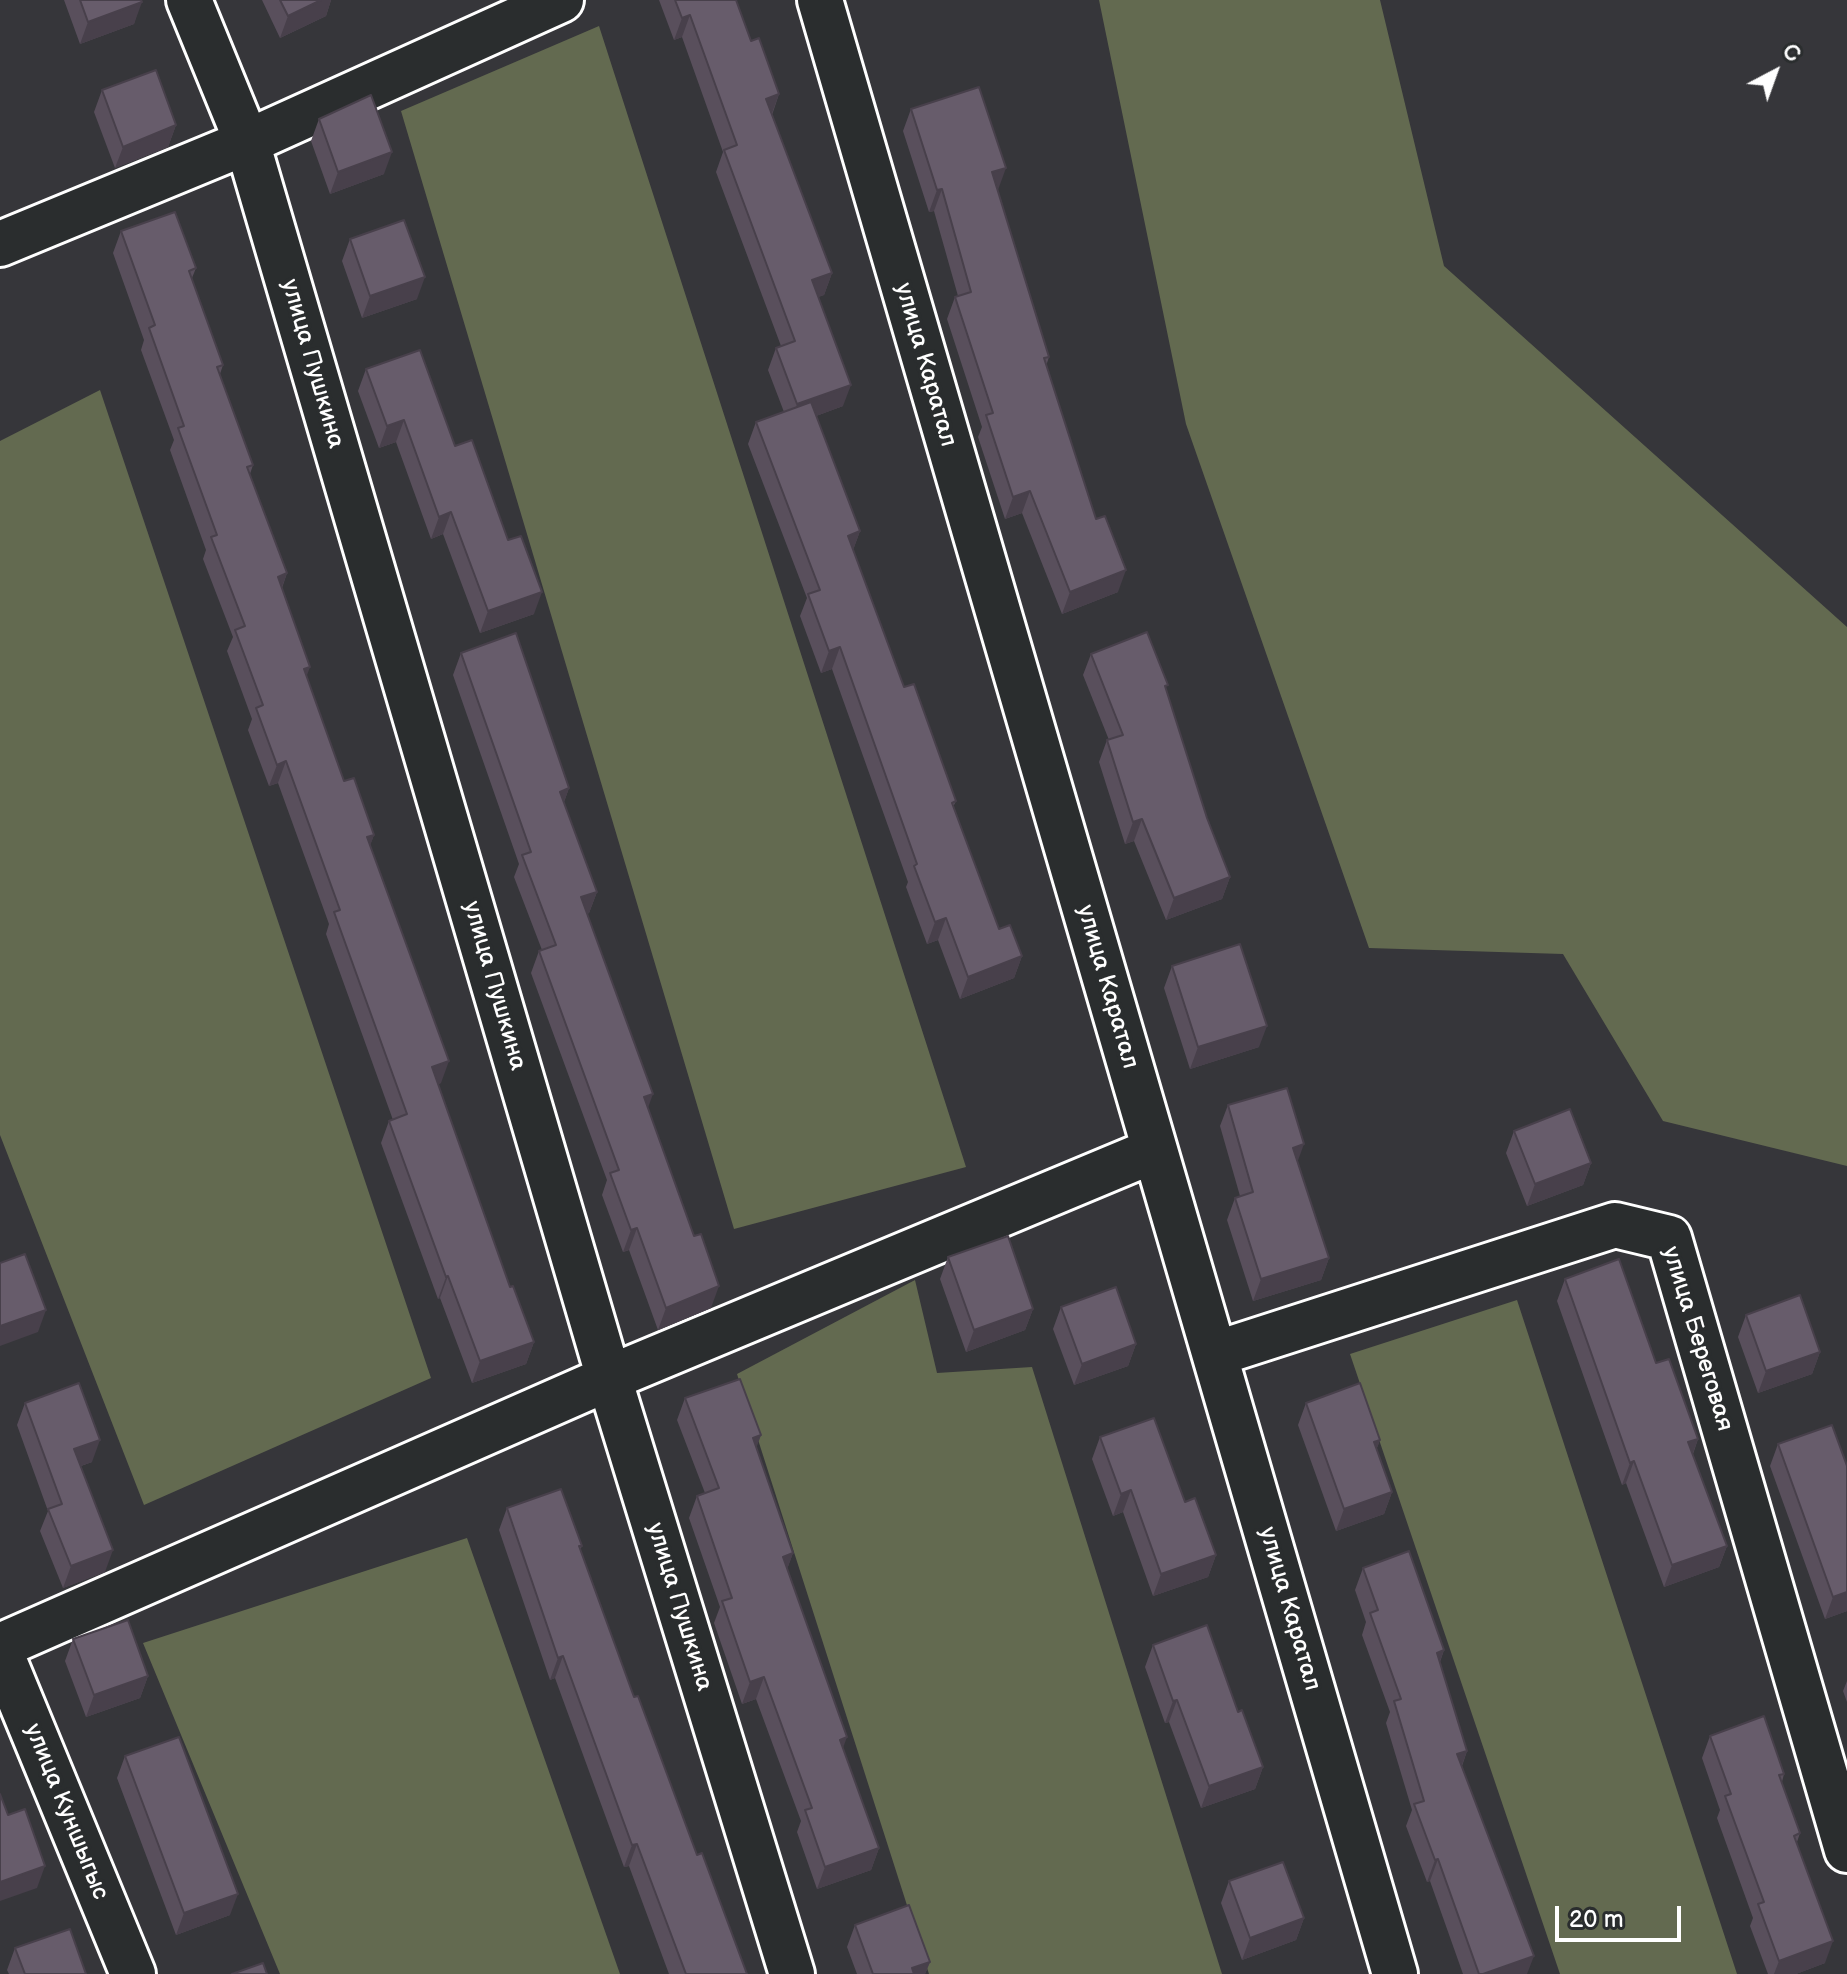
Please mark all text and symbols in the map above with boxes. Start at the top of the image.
north arrow [1735,32,1815,112]
text: С [1776,38,1806,69]
street label: улица Пушкина [274,276,350,452]
street label: улица Каратал [888,280,962,450]
street label: улица Пушкина [456,898,532,1074]
street label: улица Каратал [1070,902,1144,1072]
street label: улица Береговая [1655,1243,1739,1435]
street label: улица Пушкина [640,1519,718,1695]
street label: улица Каратал [1252,1524,1326,1694]
street label: улица Куншыгыс [18,1720,114,1904]
scale bar [1559,1890,1685,1940]
text: 20 m [1569,1905,1624,1934]

